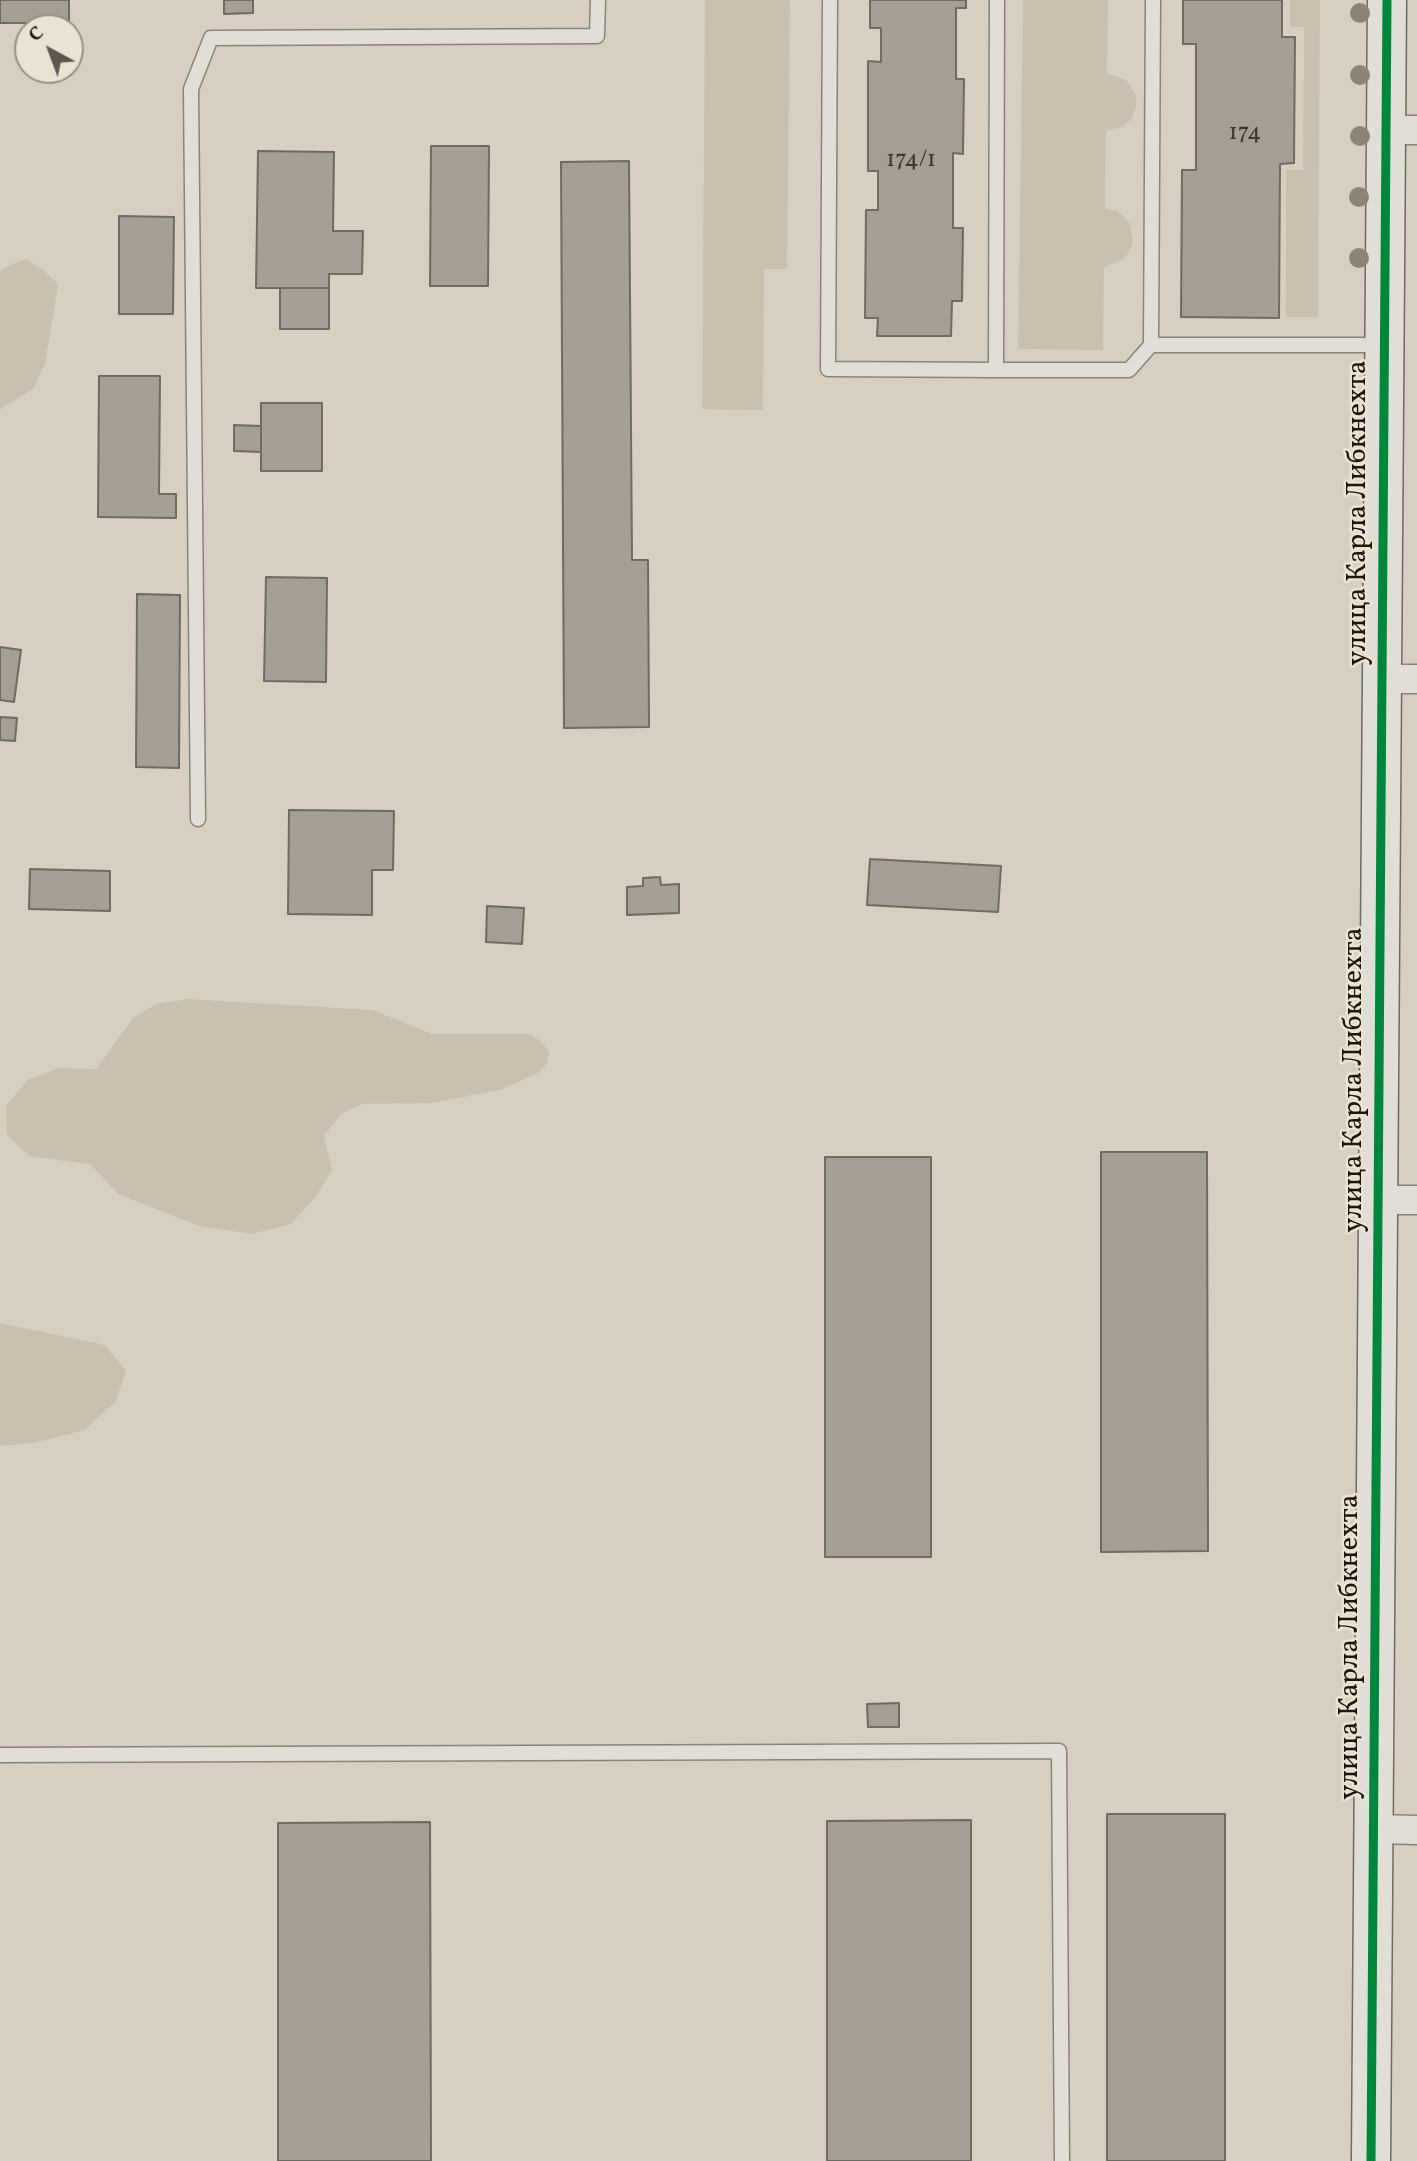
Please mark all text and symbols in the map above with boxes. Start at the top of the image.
north arrow [14,14,84,84]
text: С [23,21,50,48]
house number: 174 [1229,121,1261,149]
house number: 174/1 [886,148,936,176]
street label: улица Карла Либкнехта [1343,360,1377,666]
street label: улица Карла Либкнехта [1339,927,1373,1233]
street label: улица Карла Либкнехта [1335,1494,1369,1800]

